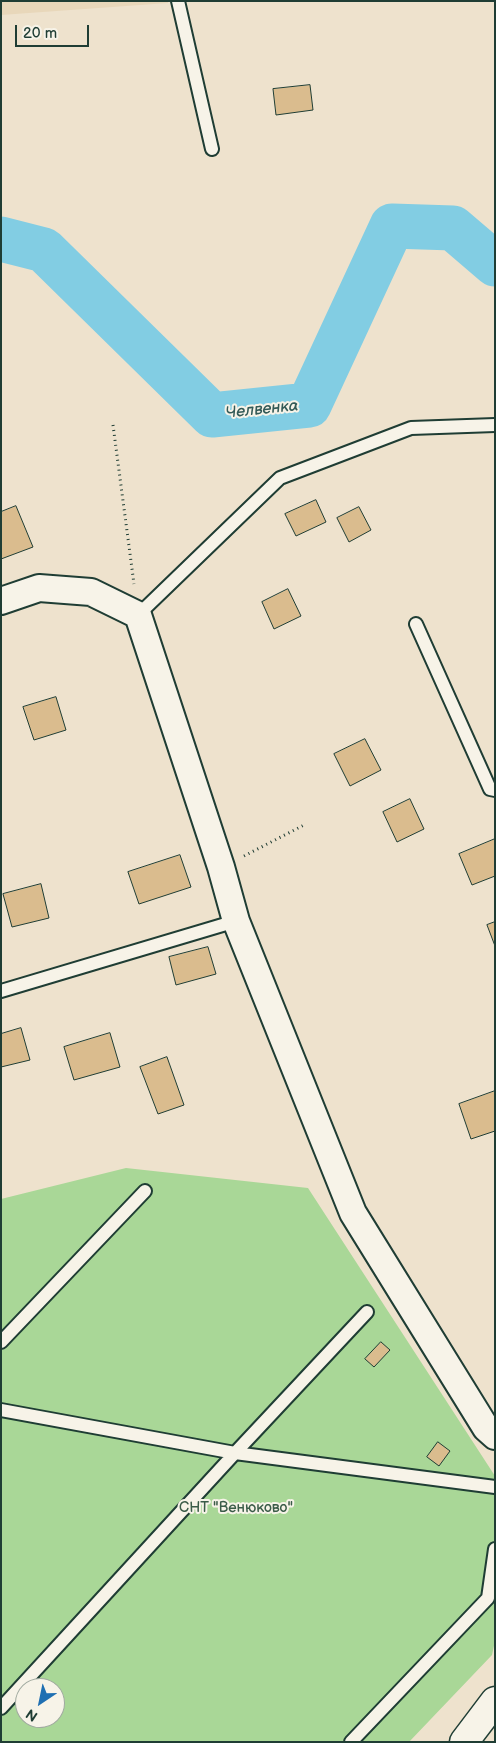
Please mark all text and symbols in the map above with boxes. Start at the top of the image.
scale bar [18,15,91,47]
text: 20 m [23,24,57,43]
water label: Челвенка [225,397,299,423]
park label: СНТ "Венюково" [179,1499,293,1517]
north arrow [15,1678,65,1728]
text: N [23,1705,41,1725]

